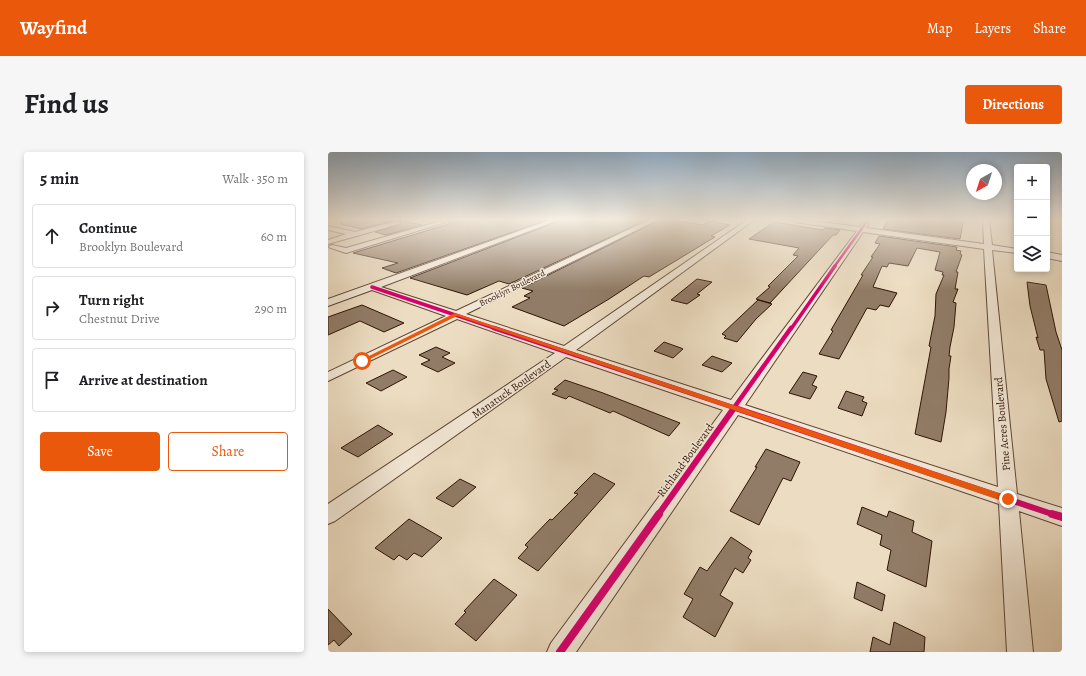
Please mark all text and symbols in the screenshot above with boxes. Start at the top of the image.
text: Wayfind [20,15,87,41]
text: Map [927,19,953,38]
text: Layers [975,19,1011,38]
text: Share [1033,19,1066,38]
text: Find us [24,85,109,123]
button: Directions [965,85,1062,124]
north arrow [966,164,1002,200]
map controls [1014,164,1050,272]
button: + [1014,164,1050,200]
text: 5 min [40,167,79,190]
text: Walk · 350 m [222,170,288,187]
button: − [1014,200,1050,236]
text: Continue [79,218,137,238]
icon: ahead [41,225,63,247]
text: 60 m [261,228,287,245]
button: layers [1014,236,1050,272]
text: Brooklyn Boulevard [79,238,183,255]
street label: Brooklyn Boulevard [477,267,547,309]
text: Turn right [79,290,144,310]
icon: right [41,297,63,319]
text: 290 m [255,300,287,317]
text: Chestnut Drive [79,310,160,327]
route start [353,352,371,370]
street label: Manatuck Boulevard [469,357,554,422]
icon: arrive [41,369,63,391]
text: Arrive at destination [79,370,208,390]
street label: Pine Acres Boulevard [991,376,1014,471]
street label: Richland Boulevard [654,420,717,500]
button: Save [40,432,160,471]
button: Share [168,432,288,471]
route end [999,490,1017,508]

